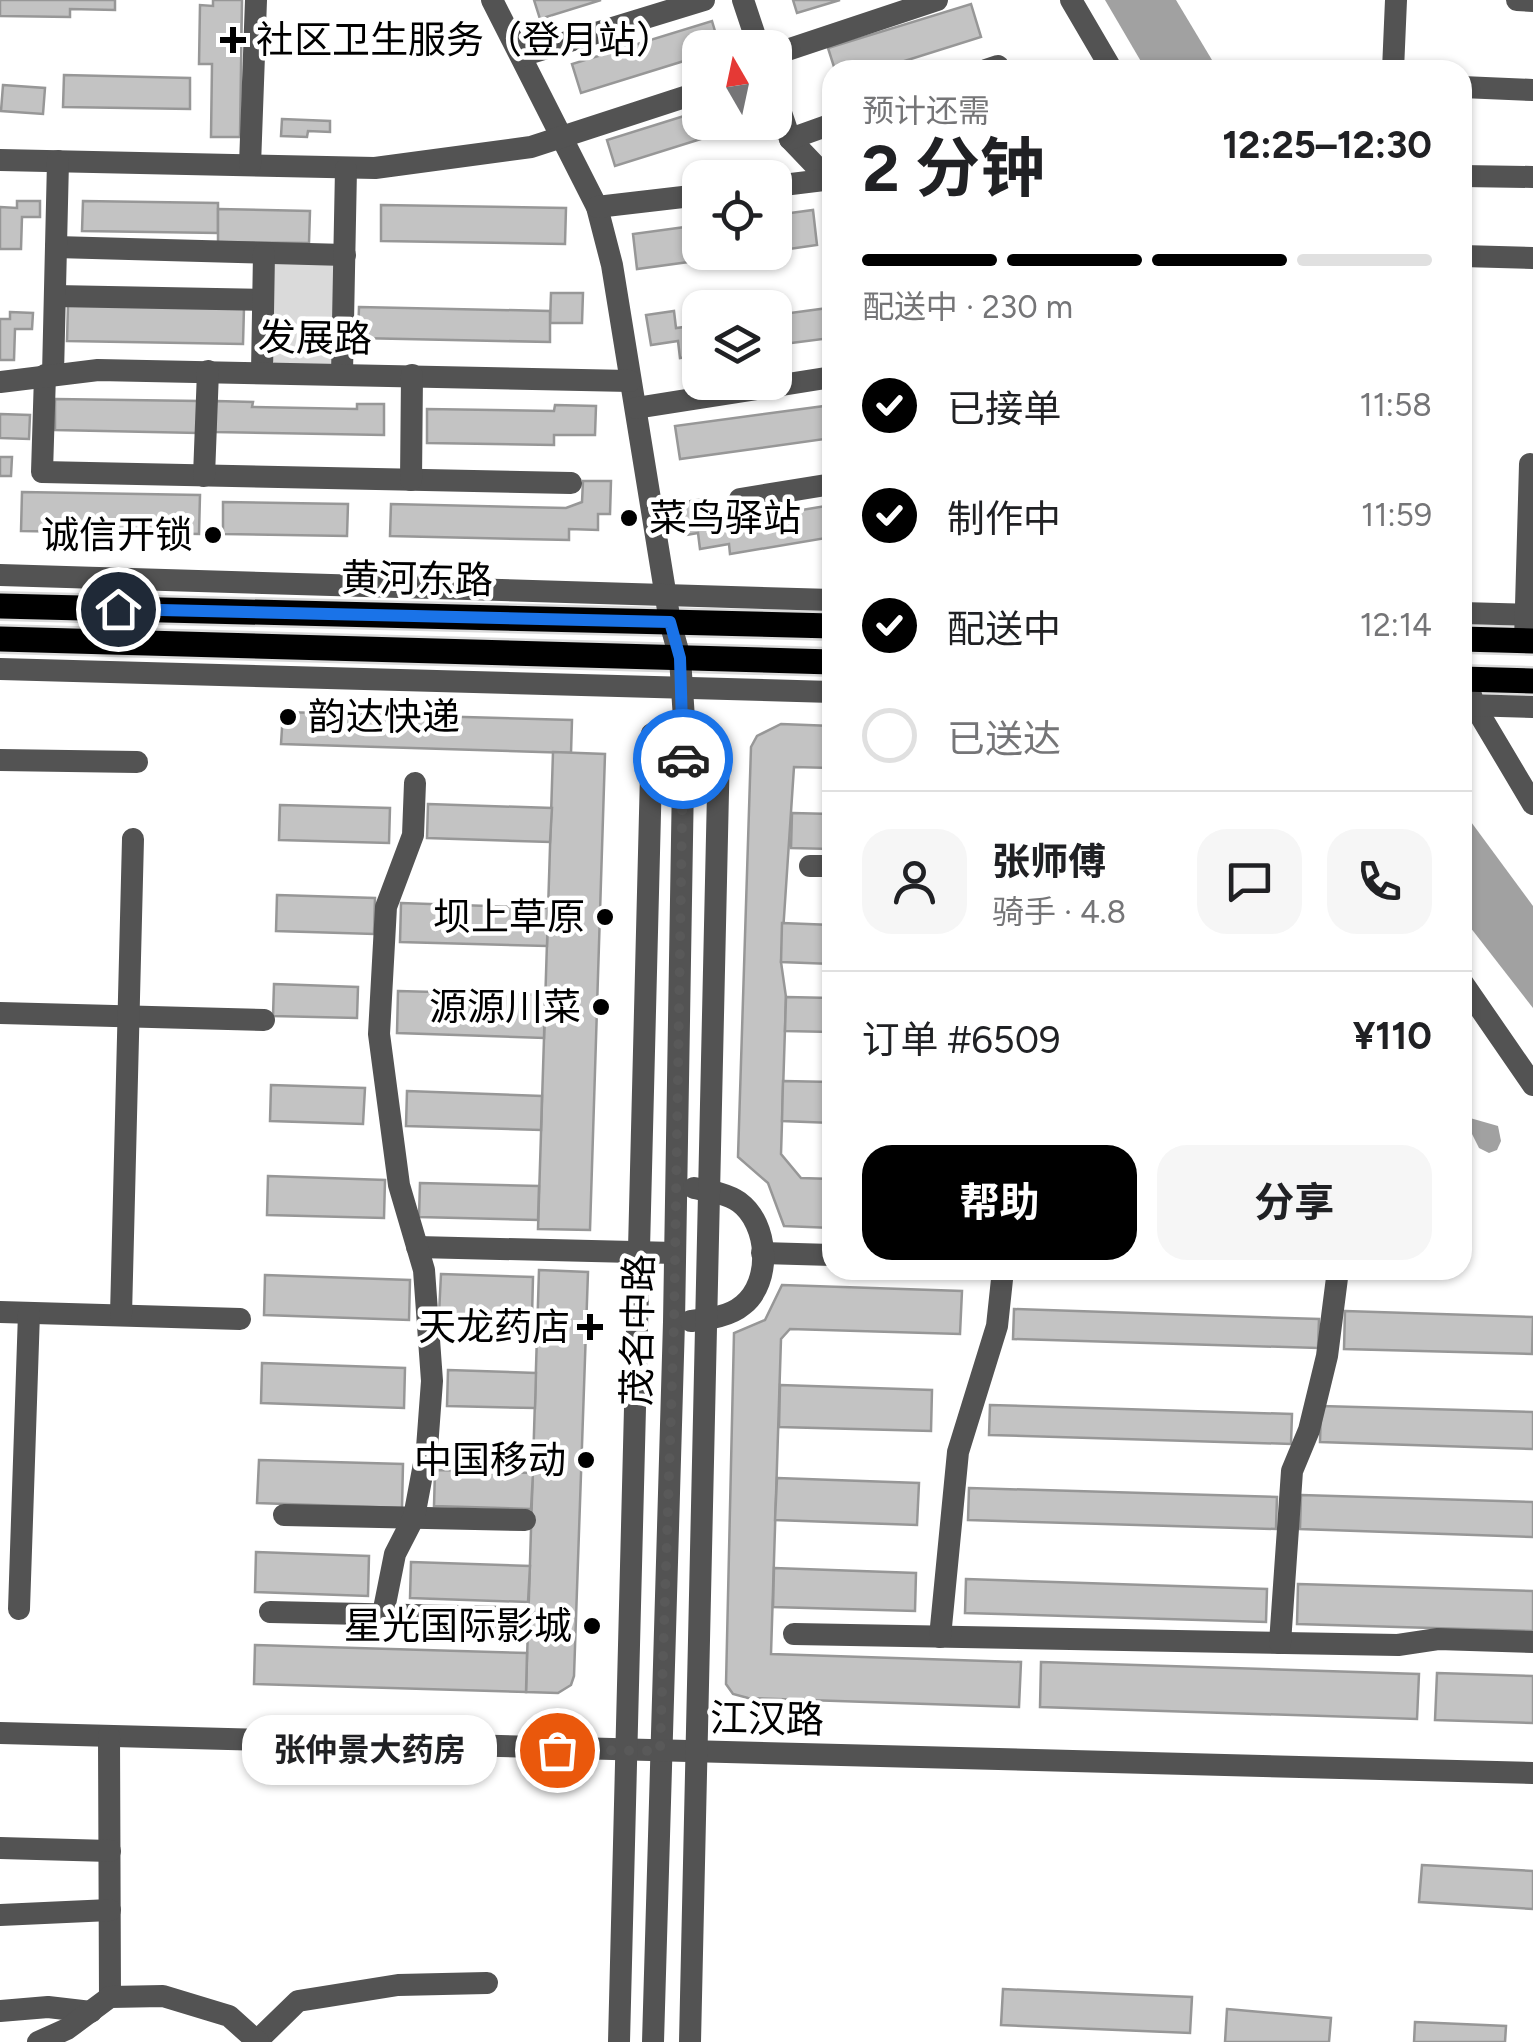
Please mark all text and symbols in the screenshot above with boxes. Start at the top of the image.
place label: 社区卫生服务（登月站） [256,17,674,63]
marker: 社区卫生服务（登月站） [220,27,246,53]
north arrow [682,30,792,140]
map controls [682,30,792,400]
text: 预计还需 [862,92,990,130]
text: 12:25–12:30 [1222,122,1432,168]
text: 2 分钟 [862,129,1045,207]
button: locate [682,160,792,270]
text: 配送中 · 230 m [862,288,1073,326]
button: layers [682,290,792,400]
street label: 发展路 [258,314,372,362]
icon: check [862,378,917,433]
text: 已接单 [947,386,1061,432]
text: 11:58 [1359,386,1432,424]
icon: check [862,488,917,543]
place label: 菜鸟驿站 [649,495,801,541]
text: 制作中 [947,496,1061,542]
text: 11:59 [1361,496,1432,534]
marker: 菜鸟驿站 [618,507,640,529]
place label: 诚信开锁 [41,512,193,558]
marker: 诚信开锁 [202,524,224,546]
street label: 黄河东路 [341,555,493,603]
pin [76,567,161,652]
icon: home [91,582,146,637]
icon: check [862,598,917,653]
text: 配送中 [947,606,1061,652]
text: 12:14 [1360,606,1432,644]
place label: 韵达快递 [308,694,460,740]
marker: 韵达快递 [277,706,299,728]
courier [633,709,733,809]
text: 已送达 [947,716,1061,762]
icon: car [656,732,711,787]
button: person [862,829,967,934]
button: chat [1197,829,1302,934]
button: phone [1327,829,1432,934]
text: 张师傅 [992,839,1106,885]
text: 骑手 · 4.8 [992,893,1126,931]
place label: 坝上草原 [433,894,585,940]
marker: 坝上草原 [594,906,616,928]
place label: 源源川菜 [429,984,581,1030]
marker: 源源川菜 [590,996,612,1018]
text: ¥110 [1353,1013,1432,1059]
text: 订单 #6509 [862,1017,1061,1063]
button: 帮助 [862,1145,1137,1260]
button: 分享 [1157,1145,1432,1260]
street label: 茂名中路 [614,1254,662,1406]
place label: 天龙药店 [418,1304,570,1350]
marker: 天龙药店 [579,1316,601,1338]
place label: 中国移动 [414,1437,566,1483]
marker: 中国移动 [575,1449,597,1471]
place label: 星光国际影城 [344,1603,572,1649]
marker: 星光国际影城 [581,1615,603,1637]
street label: 江汉路 [710,1695,824,1743]
pin [515,1708,600,1793]
callout: 张仲景大药房 [242,1715,497,1785]
icon: bag [530,1723,585,1778]
text: 张仲景大药房 [273,1731,466,1769]

